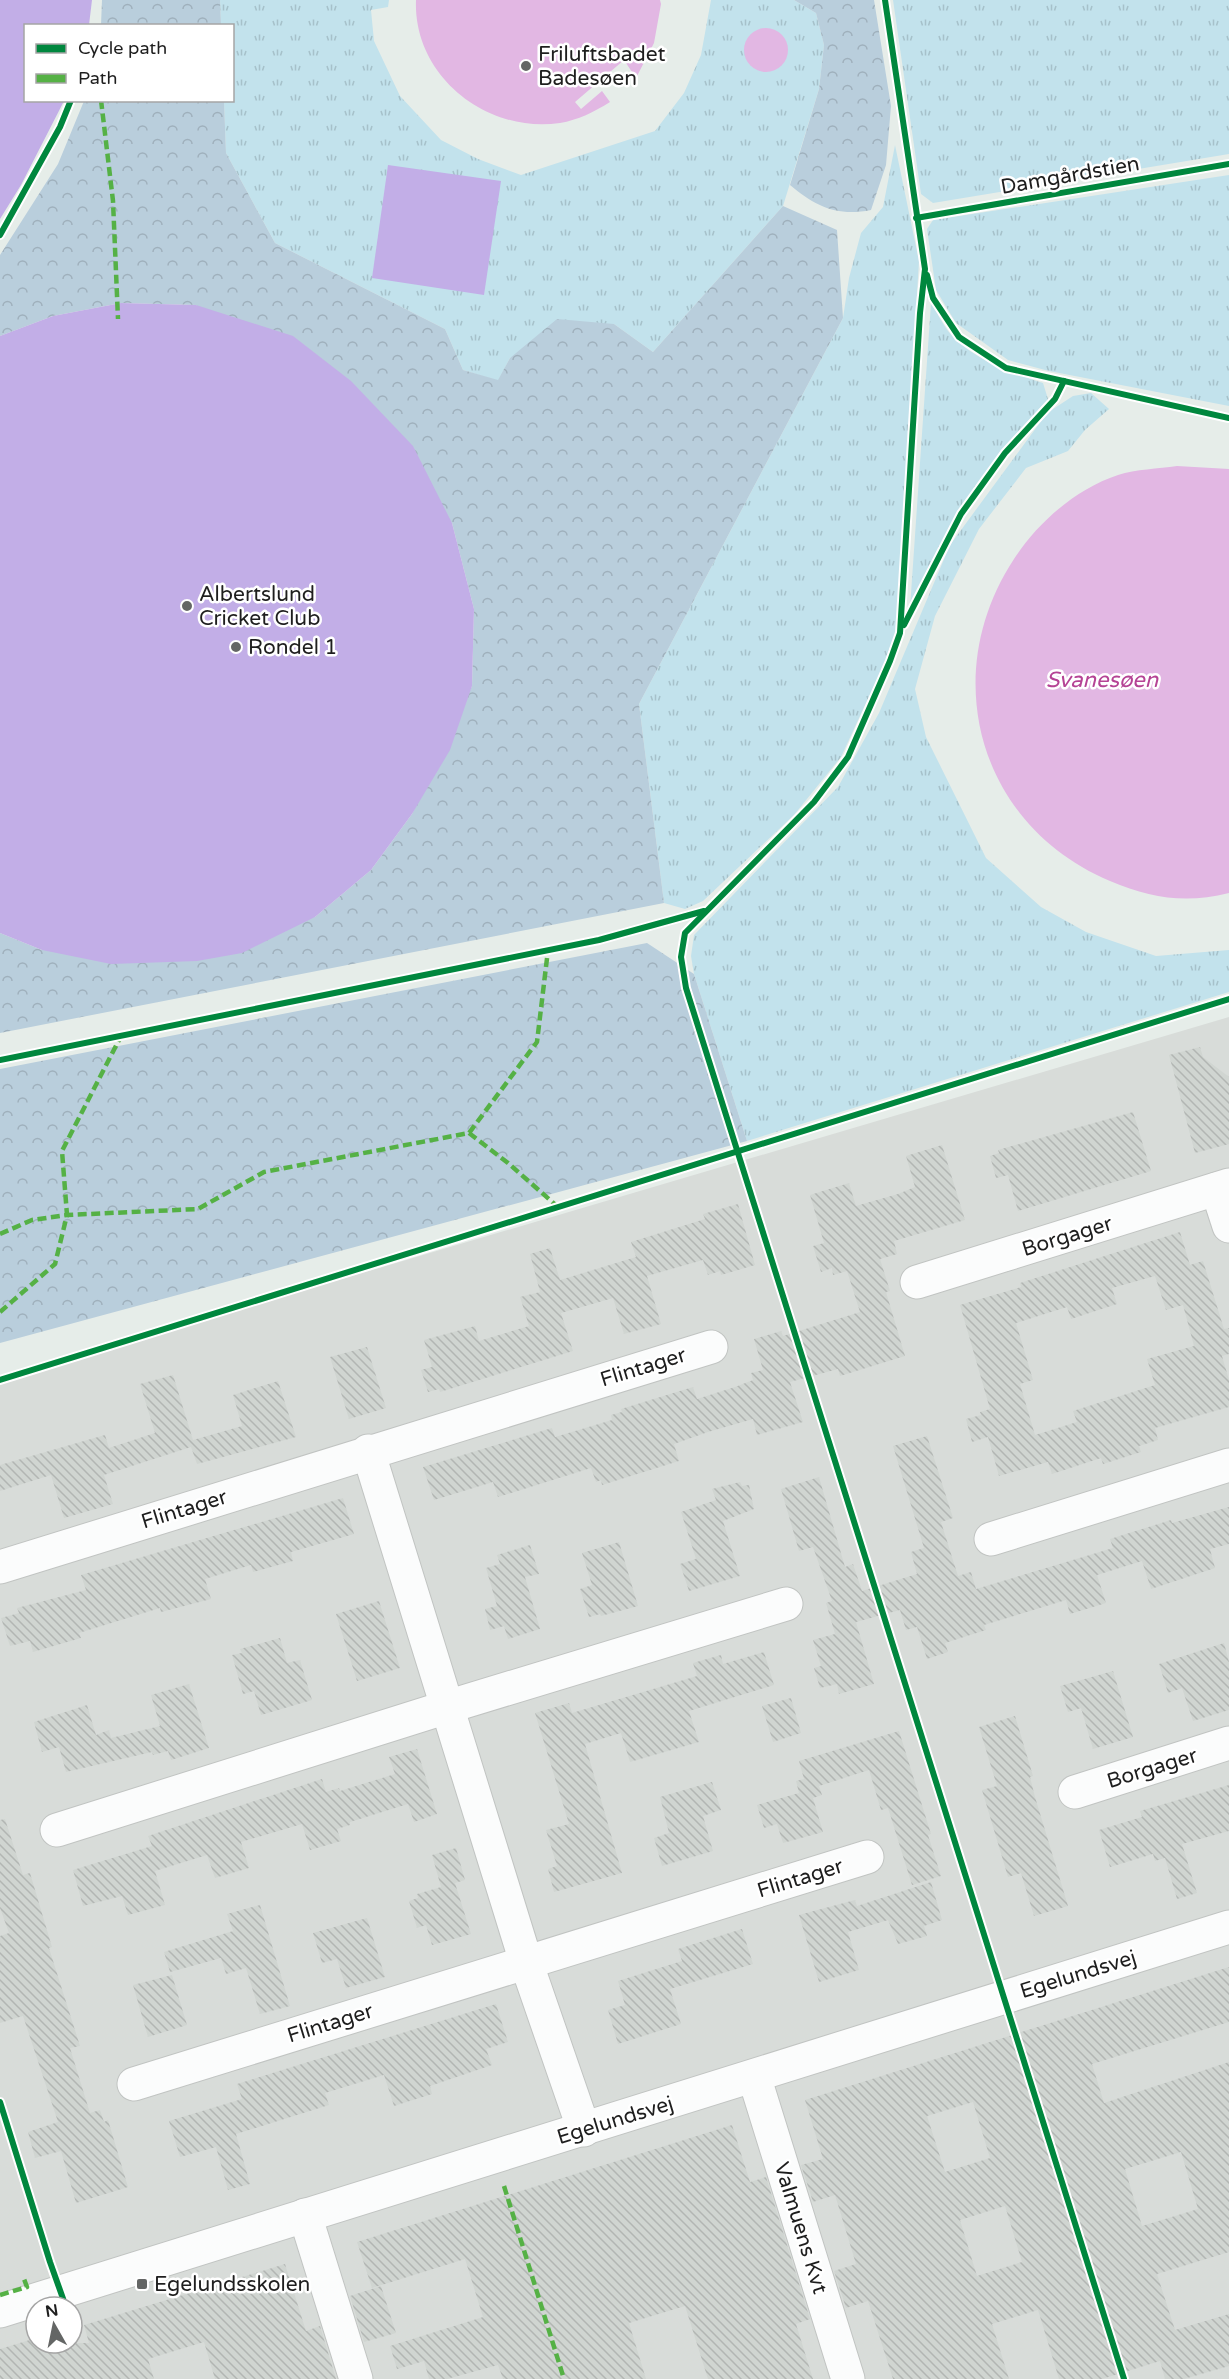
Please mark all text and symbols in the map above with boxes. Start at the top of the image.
legend [24,24,234,102]
text: Cycle path [78,37,167,59]
place label: Friluftsbadet Badesøen [538,42,666,91]
marker: Friluftsbadet Badesøen [519,59,533,73]
text: Path [78,67,117,89]
street label: Damgårdstien [999,151,1141,200]
place label: Albertslund Cricket Club [199,582,320,631]
marker: Albertslund Cricket Club [180,599,194,613]
place label: Rondel 1 [248,635,338,660]
marker: Rondel 1 [229,640,243,654]
water label: Svanesøen [1046,667,1159,693]
street label: Borgager [1019,1211,1115,1262]
street label: Flintager [597,1343,689,1392]
street label: Flintager [138,1485,230,1534]
street label: Borgager [1104,1743,1200,1794]
street label: Flintager [754,1854,846,1903]
street label: Egelundsvej [1017,1945,1139,2004]
street label: Flintager [284,1999,376,2048]
street label: Egelundsvej [554,2091,676,2150]
street label: Valmuens Kvt [769,2159,832,2297]
place label: Egelundsskolen [154,2272,310,2297]
marker: Egelundsskolen [135,2277,149,2291]
north arrow [24,2295,84,2355]
text: N [44,2300,60,2322]

